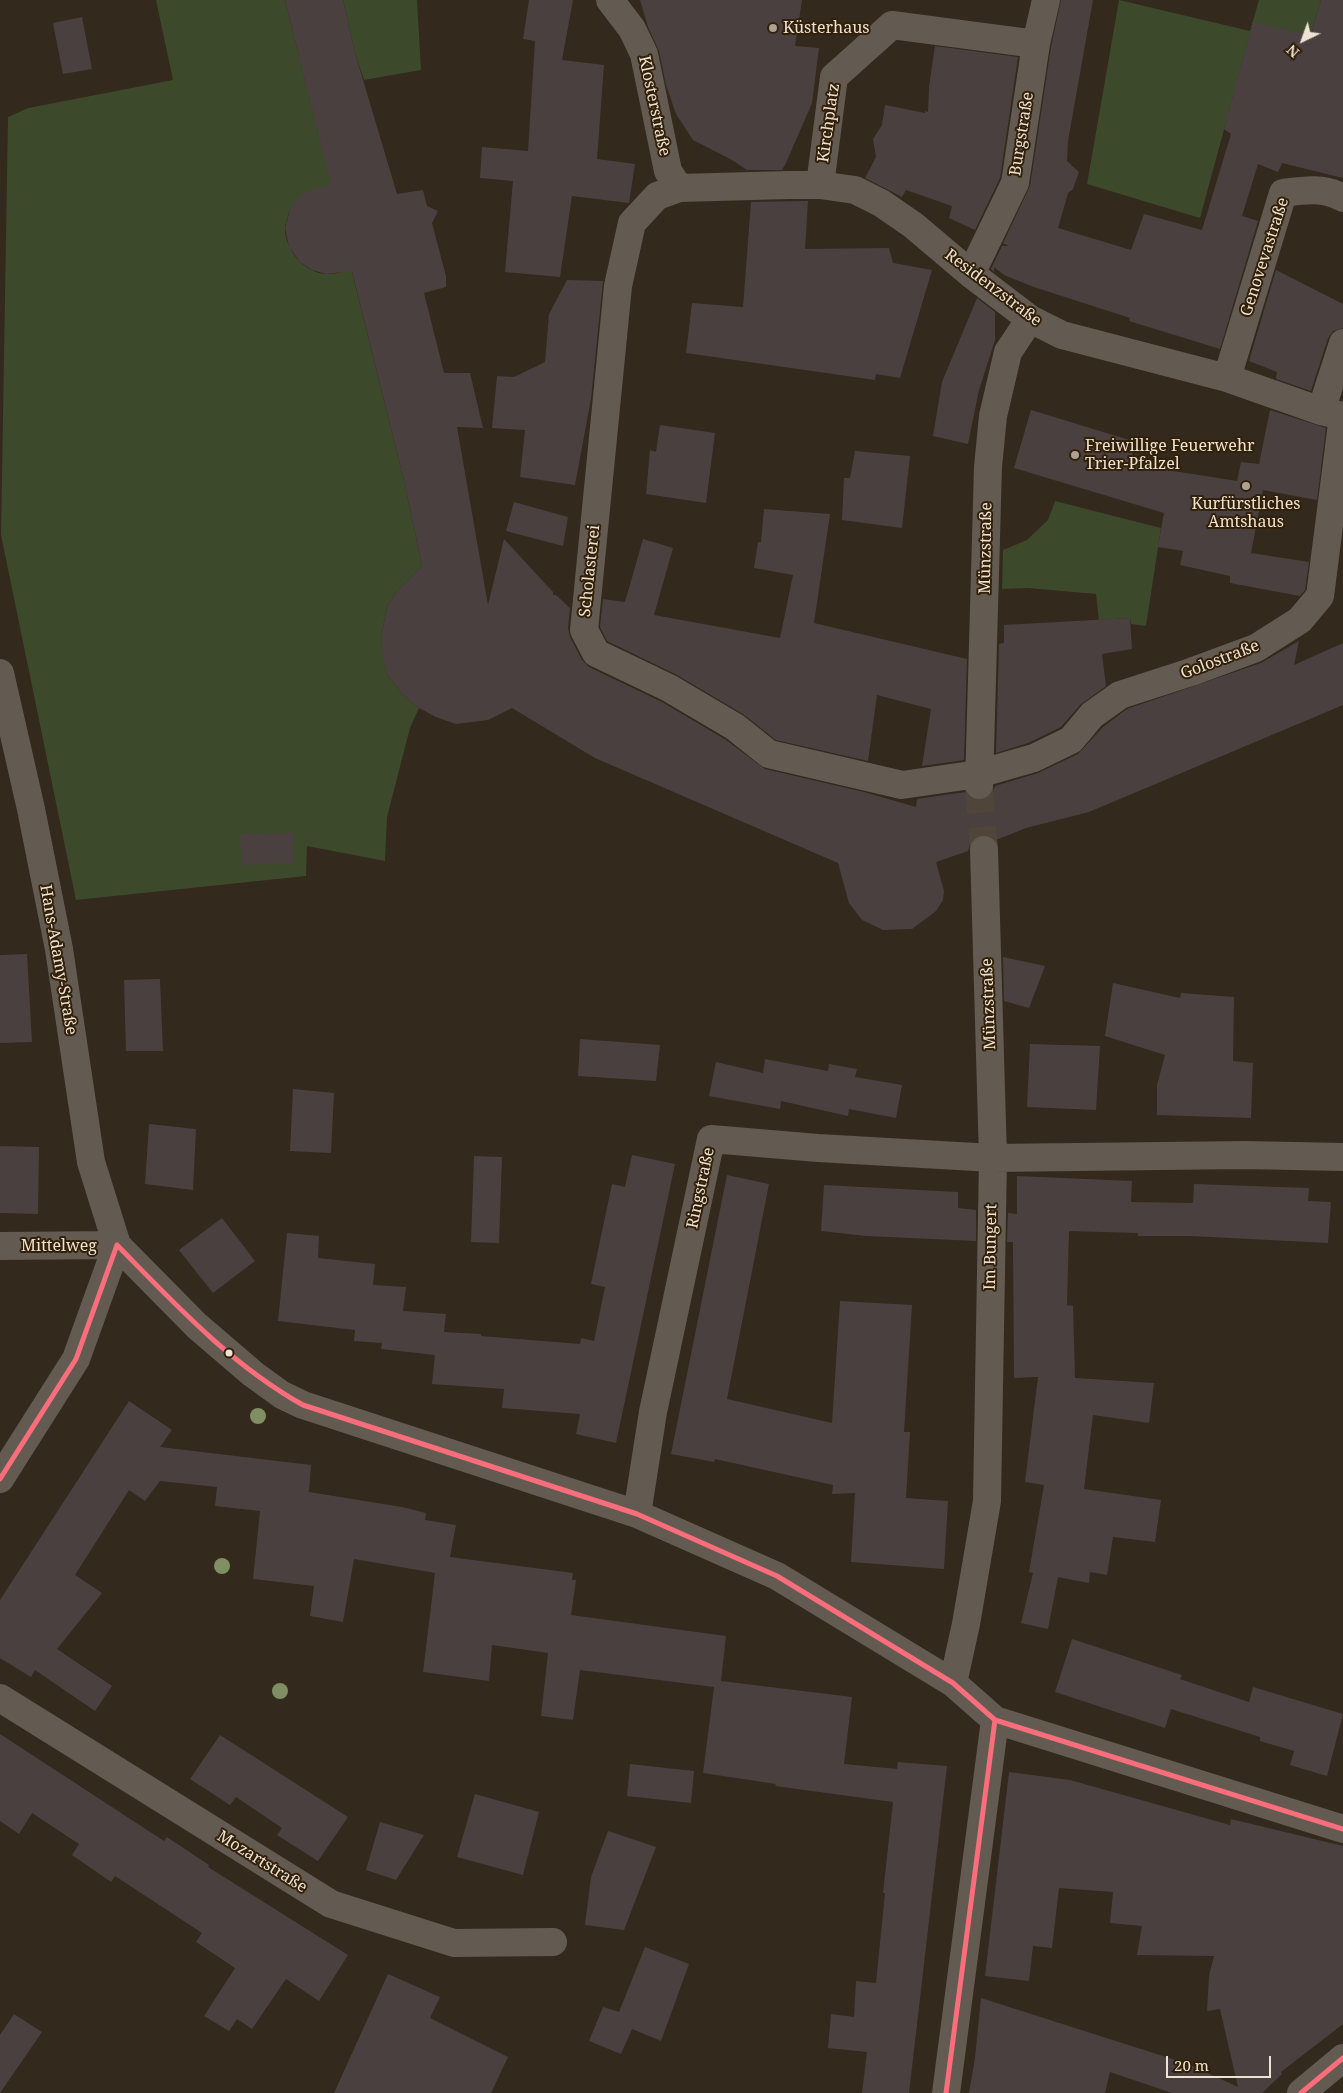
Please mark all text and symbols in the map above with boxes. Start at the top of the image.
north arrow [1278,15,1328,65]
place label: Küsterhaus [783,18,870,38]
marker: Küsterhaus [767,22,779,34]
text: N [1282,41,1303,62]
street label: Klosterstraße [634,54,674,158]
street label: Kirchplatz [814,82,844,164]
street label: Burgstraße [1006,91,1038,177]
street label: Genovevastraße [1237,195,1293,319]
street label: Residenzstraße [941,245,1045,331]
place label: Freiwillige Feuerwehr Trier-Pfalzel [1085,436,1255,474]
marker: Freiwillige Feuerwehr Trier-Pfalzel [1069,449,1081,461]
marker: Kurfürstliches Amtshaus [1240,480,1252,492]
place label: Kurfürstliches Amtshaus [1192,494,1300,532]
street label: Münzstraße [976,502,996,594]
street label: Scholasterei [576,524,604,618]
street label: Golostraße [1178,636,1262,684]
street label: Hans-Adamy-Straße [35,883,81,1037]
street label: Münzstraße [978,958,1000,1050]
street label: Ringstraße [683,1146,719,1230]
street label: Im Bungert [981,1204,1001,1290]
street label: Mittelweg [21,1236,97,1256]
unlabelled marker [224,1348,234,1358]
street label: Mozartstraße [213,1827,311,1897]
scale bar [1168,2046,1273,2078]
text: 20 m [1174,2055,1209,2075]

